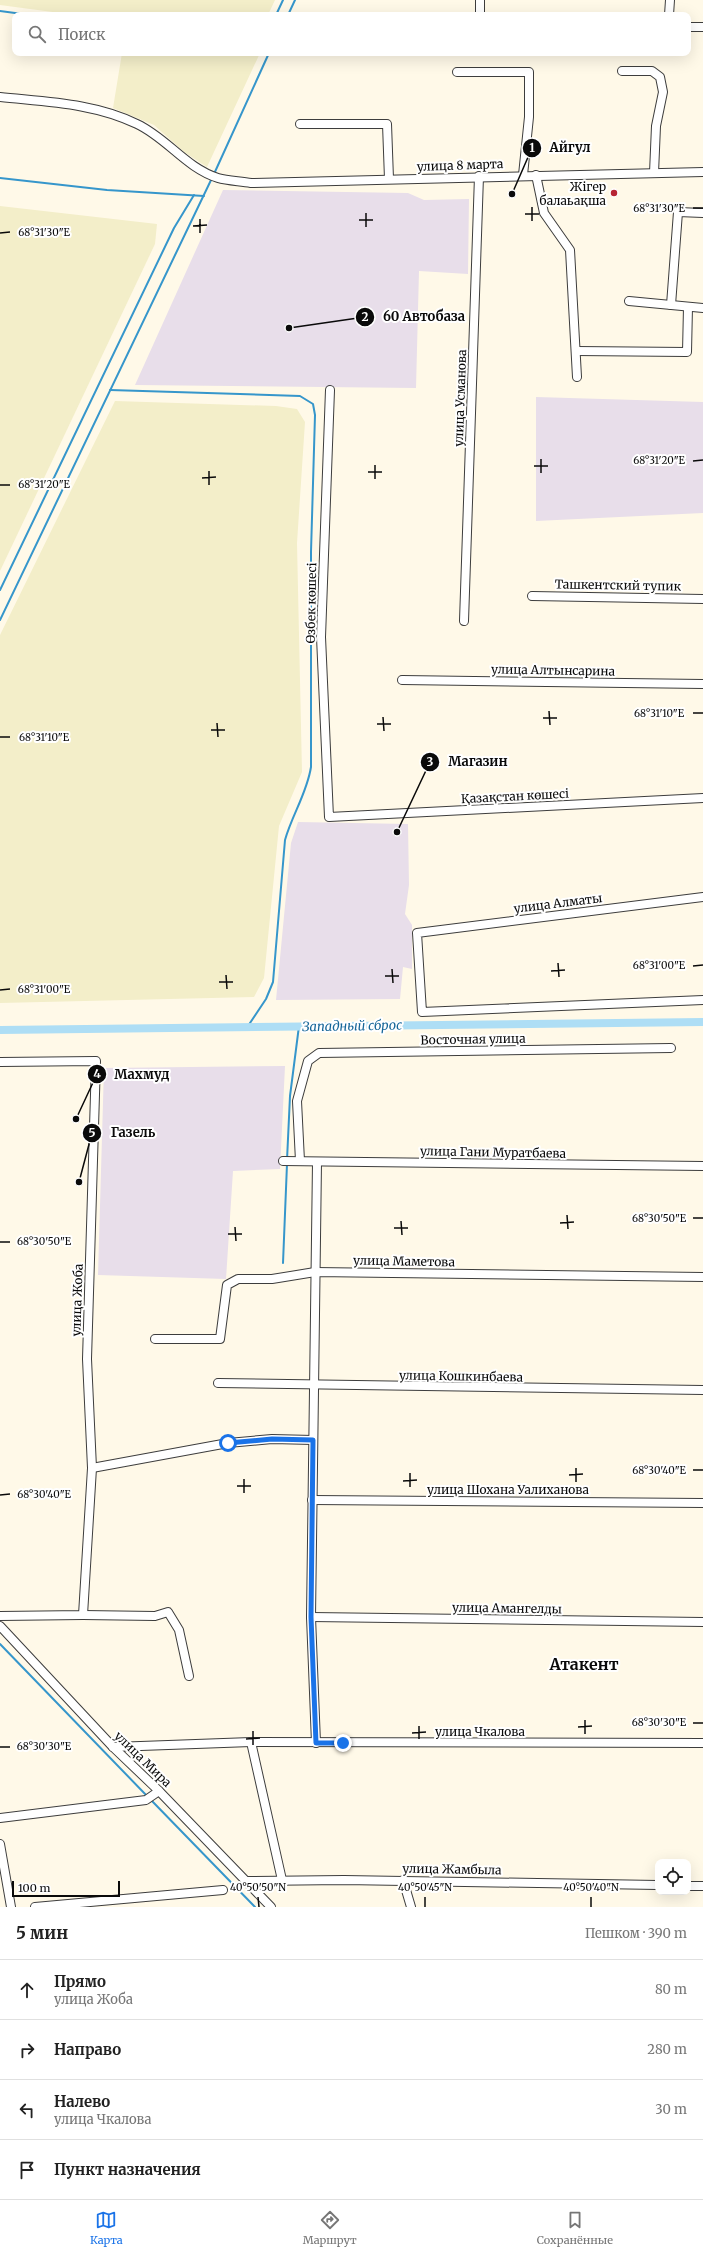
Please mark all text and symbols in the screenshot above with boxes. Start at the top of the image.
search box [12,12,691,56]
icon: search [26,23,48,45]
text: Поиск [58,25,105,44]
callout: Айгул [522,135,599,160]
text: Айгул [548,139,591,156]
text: 1 [529,140,535,155]
street label: улица 8 марта [416,156,504,174]
place label: Жігер балаьақша [539,179,607,208]
marker: Жігер балаьақша [609,188,619,198]
text: 68°31'30"E [633,202,685,215]
text: 68°31'30"E [18,226,70,239]
callout: 60 Автобаза [355,304,473,329]
text: 60 Автобаза [383,308,465,325]
text: 2 [361,309,369,324]
street label: улица Усманова [451,349,469,447]
text: 68°31'20"E [633,454,686,467]
text: 68°31'20"E [18,478,71,491]
street label: Өзбек көшесі [303,562,319,644]
street label: Ташкентский тупик [555,576,682,594]
street label: улица Алтынсарина [491,661,616,679]
text: 68°31'10"E [634,707,685,720]
text: 68°31'10"E [19,731,70,744]
callout: Магазин [420,749,515,774]
text: Магазин [448,753,508,770]
text: 3 [427,754,434,769]
street label: Қазақстан көшесі [461,786,569,806]
street label: улица Алматы [513,890,603,916]
text: 68°31'00"E [633,959,686,972]
text: 68°31'00"E [18,983,71,996]
water label: Западный сброс [302,1017,402,1035]
street label: Восточная улица [420,1031,526,1047]
callout: Махмуд [87,1062,178,1087]
text: 4 [93,1066,101,1081]
text: Махмуд [114,1066,170,1083]
callout: Газель [82,1120,163,1145]
text: Газель [111,1124,156,1141]
text: 5 [88,1125,96,1140]
street label: улица Гани Муратбаева [420,1143,567,1161]
text: 68°30'50"E [632,1212,687,1225]
text: 68°30'50"E [17,1235,72,1248]
street label: улица Маметова [353,1253,456,1269]
street label: улица Жоба [68,1263,86,1337]
street label: улица Кошкинбаева [399,1367,524,1385]
route start [219,1434,237,1452]
text: 68°30'40"E [632,1464,687,1477]
street label: улица Шохана Уалиханова [427,1482,590,1497]
text: 68°30'40"E [17,1488,72,1501]
street label: улица Амангелды [452,1600,562,1616]
district label: Атакент [548,1654,619,1674]
text: 68°30'30"E [632,1716,687,1729]
street label: улица Чкалова [435,1724,526,1739]
street label: улица Мира [111,1728,175,1790]
route end [334,1734,352,1752]
text: 68°30'30"E [17,1740,72,1753]
map controls [655,1859,691,1895]
button: locate [655,1859,691,1895]
street label: улица Жамбыла [402,1861,502,1877]
scale bar [12,1879,120,1898]
text: 100 m [18,1881,50,1895]
text: 40°50'50"N [230,1881,286,1894]
text: 40°50'45"N [398,1881,452,1894]
text: 40°50'40"N [563,1881,619,1894]
text: 5 мин [16,1922,68,1944]
text: Пешком · 390 m [585,1925,687,1942]
text: Прямо [54,1972,106,1991]
icon: ahead [16,1979,38,2001]
text: 80 m [655,1981,687,1998]
text: улица Жоба [54,1991,133,2008]
icon: right [16,2039,38,2061]
text: Направо [54,2040,121,2059]
text: 280 m [647,2041,687,2058]
text: Налево [54,2092,110,2111]
icon: left [16,2099,38,2121]
text: 30 m [655,2101,687,2118]
text: улица Чкалова [54,2111,151,2128]
icon: arrive [16,2159,38,2181]
text: Пункт назначения [54,2160,201,2179]
tab: Карта [90,2209,123,2247]
tab: Маршрут [303,2209,357,2247]
tab: Сохранённые [537,2209,613,2247]

